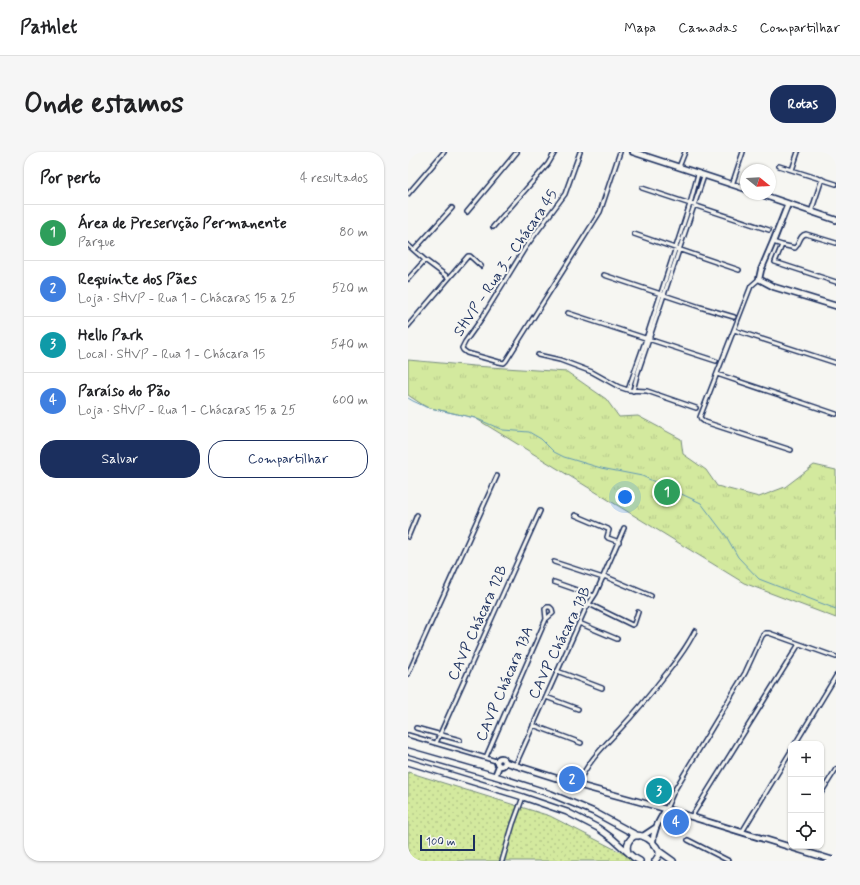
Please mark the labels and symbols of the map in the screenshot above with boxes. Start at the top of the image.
north arrow [740,164,776,200]
street label: SHVP - Rua 3 - Chácara 45 [449,185,563,341]
pin: 1 [654,477,680,507]
your location [615,487,635,507]
street label: CAVP Chácara 12B [444,562,512,684]
street label: CAVP Chácara 13B [524,583,596,703]
street label: CAVP Chácara 13A [472,623,538,745]
pin: 2 [559,764,585,794]
pin: 3 [646,776,672,806]
pin: 4 [663,807,689,837]
scale bar [420,833,475,852]

